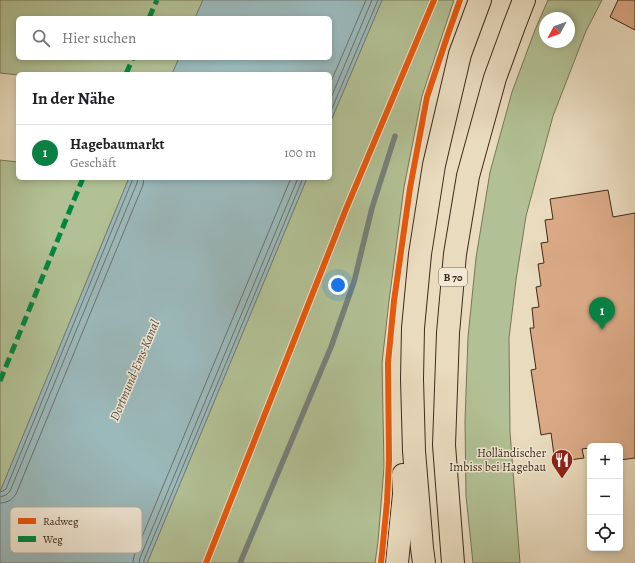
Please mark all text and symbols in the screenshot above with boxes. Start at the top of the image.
north arrow [539,12,575,48]
search box [16,16,332,60]
icon: search [30,27,52,49]
text: Hier suchen [62,28,136,48]
text: In der Nähe [32,87,115,110]
text: Hagebaumarkt [70,134,164,154]
text: 1 [43,144,47,161]
text: 100 m [284,144,316,161]
text: Geschäft [70,154,116,171]
road number: B 70 [439,268,467,286]
your location [328,275,348,295]
pin: 1 [589,297,615,330]
water label: Dortmund-Ems-Kanal [106,316,164,423]
map controls [587,443,623,551]
button: + [587,443,623,479]
place label: Holländischer Imbiss bei Hagebau [449,445,547,475]
restaurant icon: Holländischer Imbiss bei Hagebau [549,447,575,480]
button: − [587,479,623,515]
legend [10,507,142,553]
text: Radweg [43,514,79,529]
button: locate [587,515,623,551]
text: Weg [42,532,63,547]

